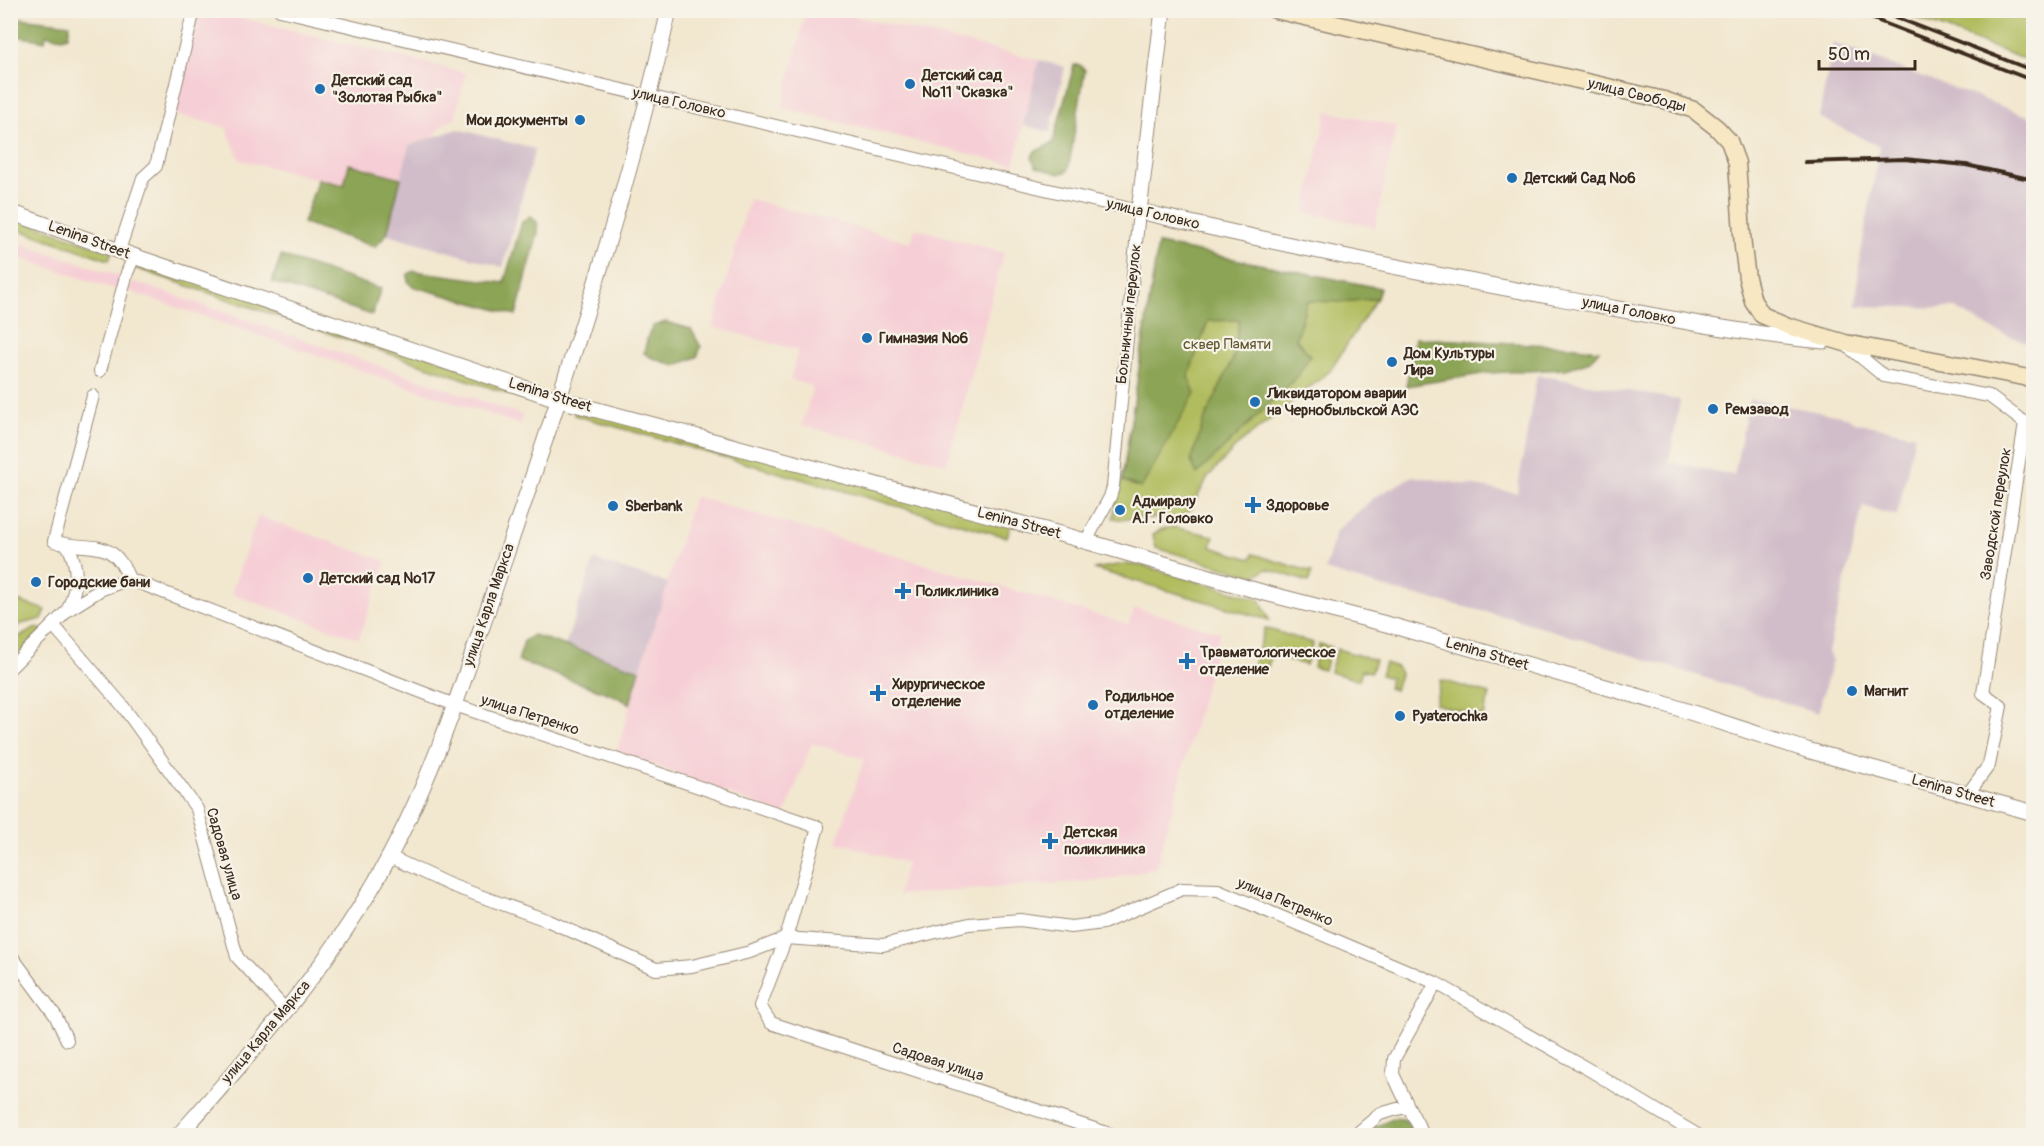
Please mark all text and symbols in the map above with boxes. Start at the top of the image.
scale bar [1819,33,1915,71]
text: 50 m [1828,43,1870,66]
place label: Детский сад №11 "Сказка" [921,66,1013,102]
place label: Детский сад "Золотая Рыбка" [331,71,442,107]
street label: улица Свободы [1585,73,1688,116]
marker: Детский сад №11 "Сказка" [903,77,917,91]
marker: Детский сад "Золотая Рыбка" [313,82,327,96]
street label: улица Головко [630,83,727,123]
place label: Мои документы [466,111,568,130]
marker: Мои документы [573,113,587,127]
place label: Детский Сад №6 [1523,169,1636,188]
marker: Детский Сад №6 [1505,171,1519,185]
street label: улица Головко [1104,194,1201,234]
street label: Lenina Street [45,216,134,264]
street label: Больничный переулок [1112,243,1146,385]
street label: улица Головко [1580,292,1677,329]
place label: Гимназия №6 [879,329,969,348]
marker: Гимназия №6 [860,331,874,345]
park label: сквер Памяти [1183,335,1271,354]
place label: Дом Культуры Лира [1403,344,1495,380]
marker: Дом Культуры Лира [1385,355,1399,369]
street label: Lenina Street [506,373,595,417]
place label: Ликвидатором аварии на Чернобыльской АЭС [1266,384,1419,420]
marker: Ликвидатором аварии на Чернобыльской АЭС [1248,395,1262,409]
place label: Ремзавод [1725,400,1789,419]
marker: Ремзавод [1706,402,1720,416]
street label: Заводской переулок [1976,446,2016,582]
place label: Адмиралу А.Г. Головко [1132,492,1213,528]
marker: Здоровье [1244,496,1262,514]
place label: Здоровье [1266,496,1329,515]
place label: Sberbank [625,497,683,516]
marker: Sberbank [606,499,620,513]
street label: Lenina Street [975,503,1064,544]
marker: Адмиралу А.Г. Головко [1113,503,1127,517]
street label: улица Карла Маркса [459,541,519,670]
place label: Детский сад №17 [319,569,435,588]
marker: Детский сад №17 [301,571,315,585]
place label: Городские бани [48,573,150,592]
marker: Городские бани [29,575,43,589]
marker: Поликлиника [894,582,912,600]
place label: Поликлиника [916,582,999,601]
street label: Lenina Street [1443,633,1532,675]
place label: Травматологическое отделение [1199,643,1336,679]
marker: Травматологическое отделение [1178,652,1196,670]
place label: Хирургическое отделение [891,675,985,711]
place label: Магнит [1864,682,1909,701]
marker: Хирургическое отделение [869,684,887,702]
marker: Магнит [1845,684,1859,698]
place label: Родильное отделение [1104,687,1175,723]
street label: улица Петренко [477,690,582,740]
marker: Родильное отделение [1086,698,1100,712]
place label: Pyaterochka [1412,707,1488,726]
marker: Pyaterochka [1393,709,1407,723]
street label: Lenina Street [1909,770,1998,812]
street label: Садовая улица [202,806,246,902]
place label: Детская поликлиника [1063,823,1145,859]
marker: Детская поликлиника [1041,832,1059,850]
street label: улица Петренко [1233,873,1336,931]
street label: улица Карла Маркса [217,977,315,1088]
street label: Садовая улица [890,1038,986,1086]

